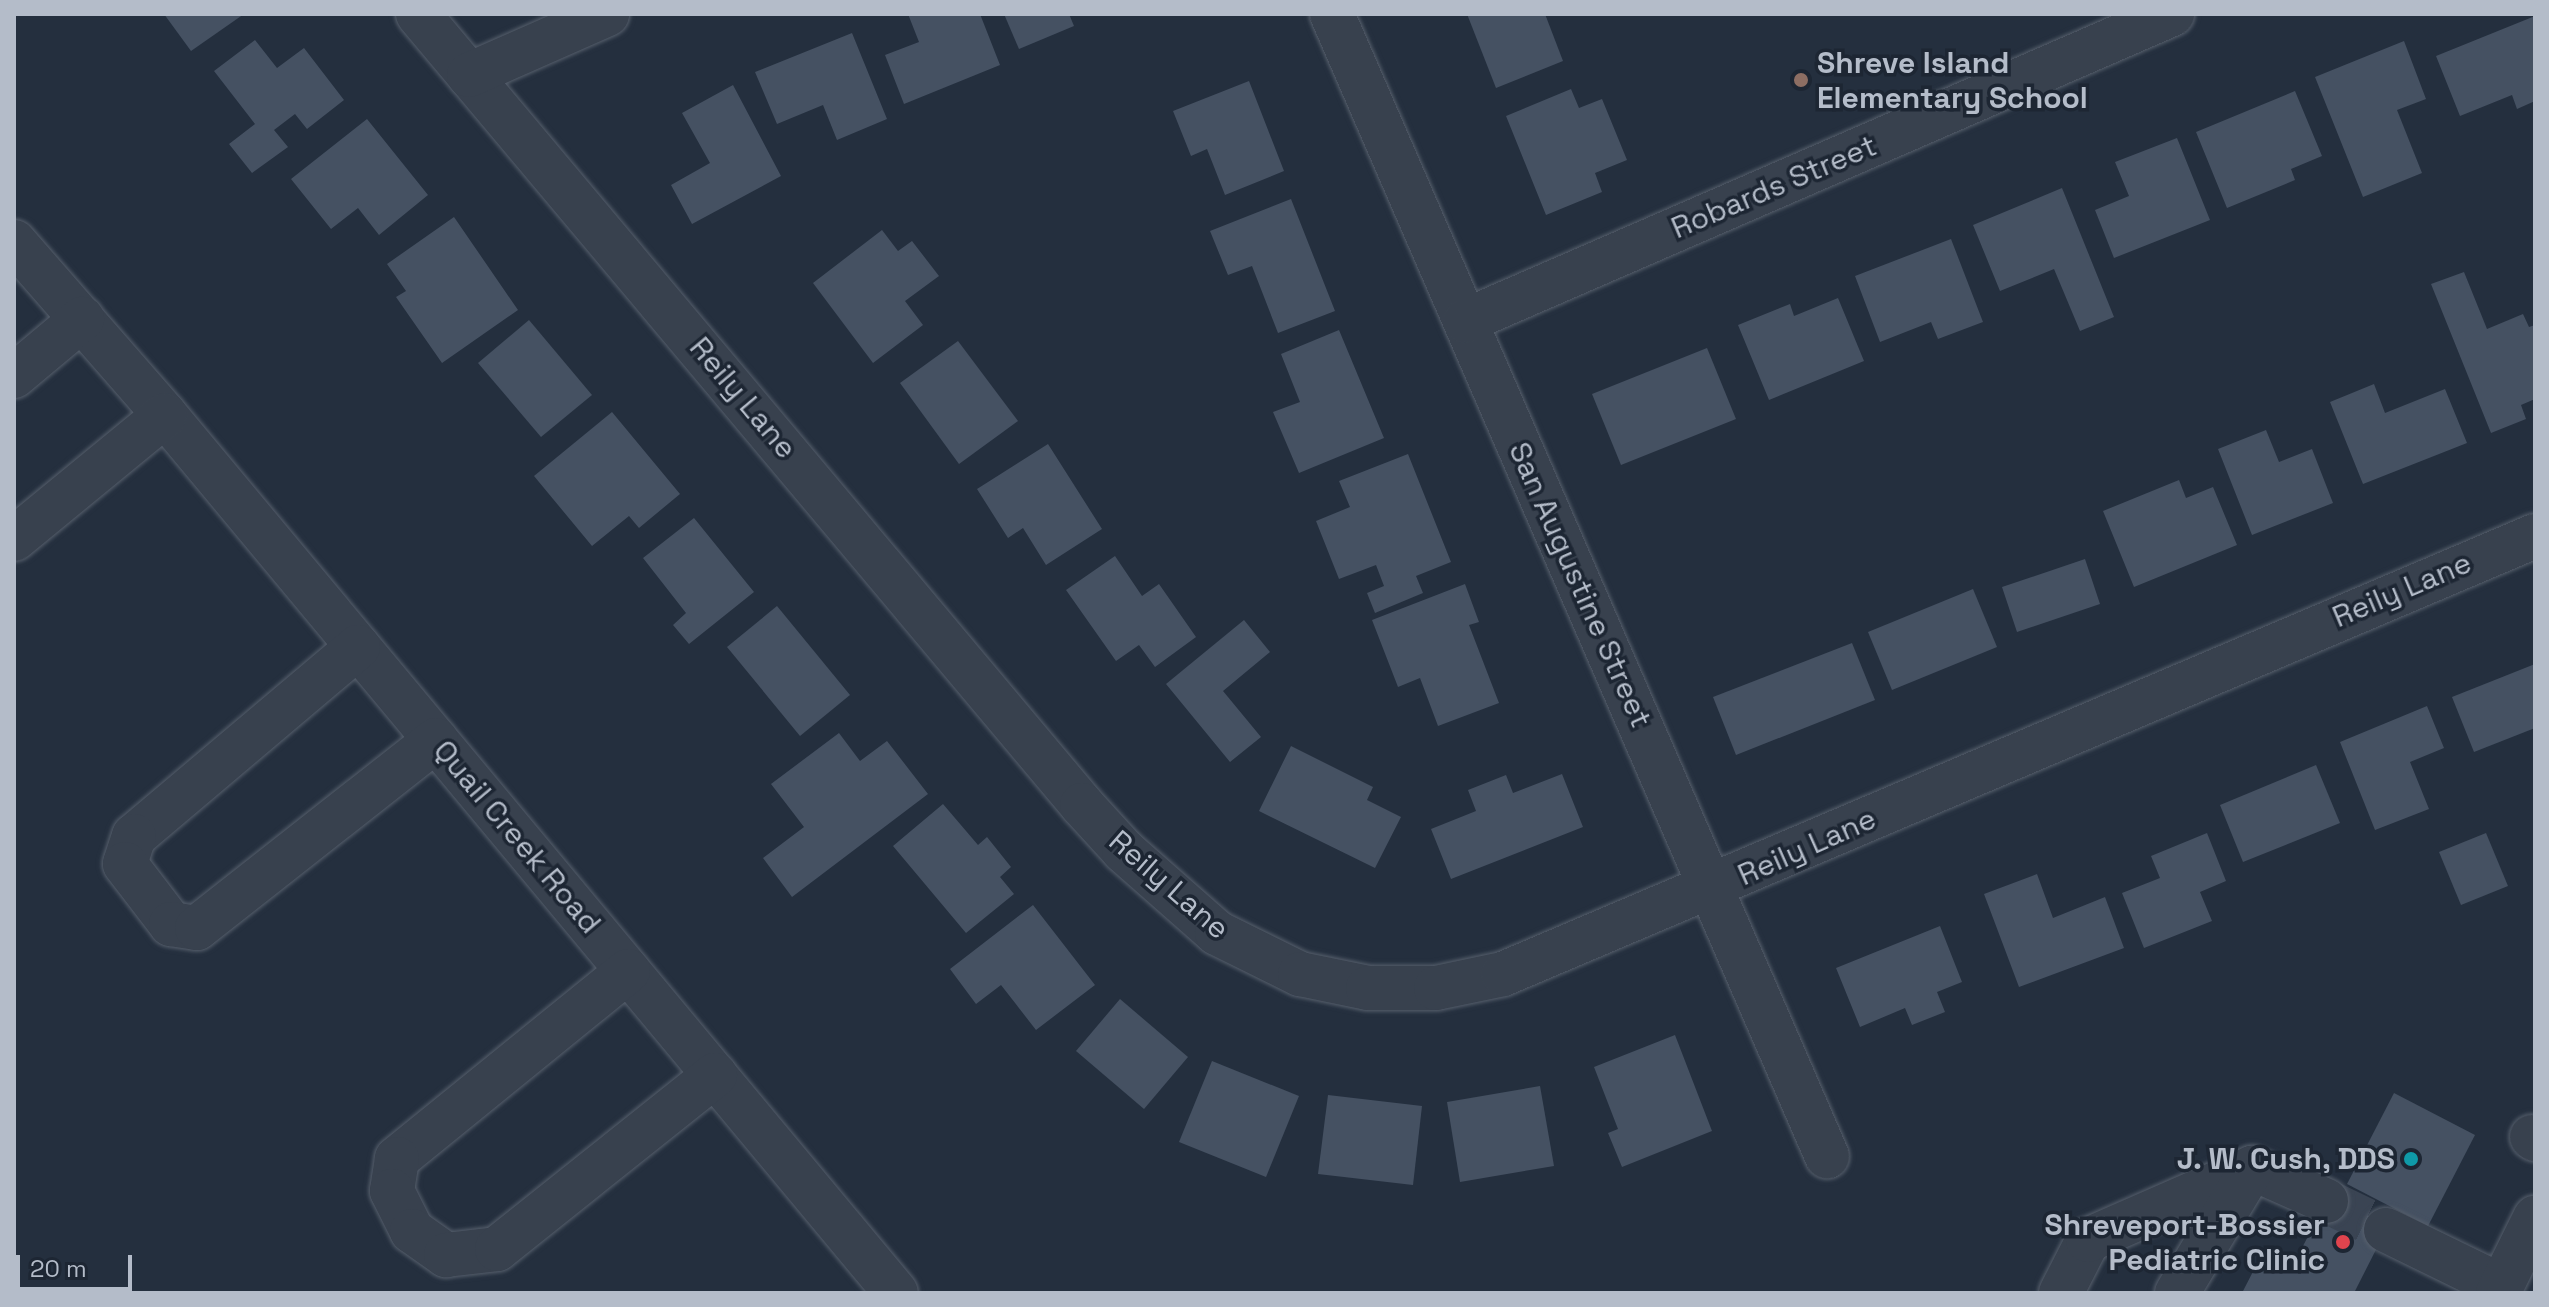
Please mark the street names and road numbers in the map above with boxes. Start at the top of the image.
street label: Robards Street [1666,128,1882,246]
street label: Reily Lane [682,330,804,466]
street label: San Augustine Street [1501,437,1659,733]
street label: Reily Lane [2327,545,2477,635]
street label: Quail Creek Road [426,733,608,941]
street label: Reily Lane [1732,801,1882,893]
street label: Reily Lane [1102,823,1236,947]

